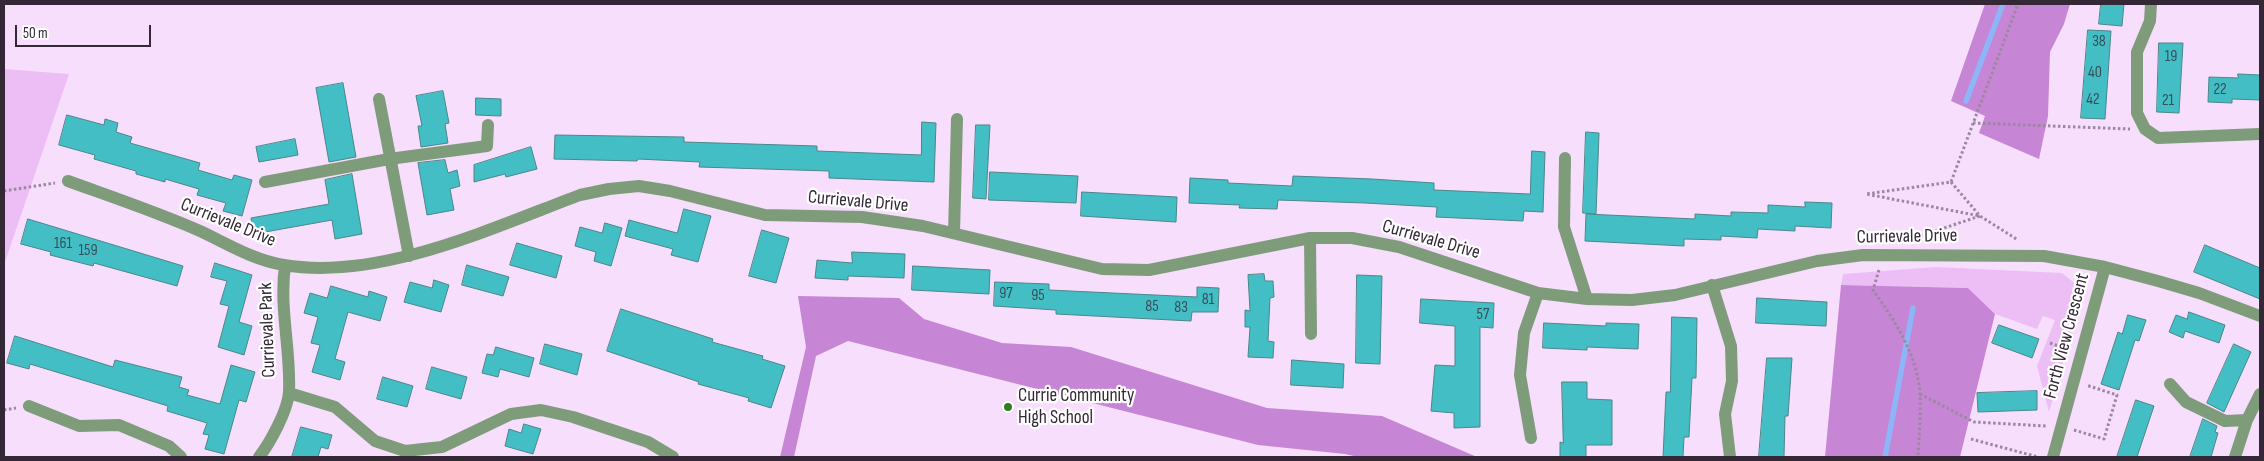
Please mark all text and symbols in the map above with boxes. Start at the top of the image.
scale bar [18,15,154,47]
text: 50 m [23,24,48,43]
house number: 38 [2092,32,2106,52]
house number: 19 [2165,47,2177,67]
house number: 40 [2088,63,2102,83]
house number: 22 [2213,80,2227,100]
house number: 42 [2086,90,2100,110]
house number: 21 [2162,91,2174,111]
street label: Currievale Drive [807,186,909,218]
street label: Currievale Drive [177,194,279,252]
street label: Currievale Drive [1379,215,1483,265]
street label: Currievale Drive [1856,225,1958,249]
house number: 161 [54,234,72,254]
house number: 159 [78,241,98,261]
street label: Forth View Crescent [2039,271,2095,401]
street label: Currievale Park [255,282,281,378]
house number: 97 [999,284,1013,304]
house number: 95 [1031,286,1045,306]
house number: 81 [1202,290,1214,310]
house number: 85 [1145,297,1159,317]
house number: 83 [1174,298,1188,318]
house number: 57 [1477,305,1489,325]
place label: Currie Community High School [1018,385,1134,429]
marker: Currie Community High School [1002,401,1014,413]

